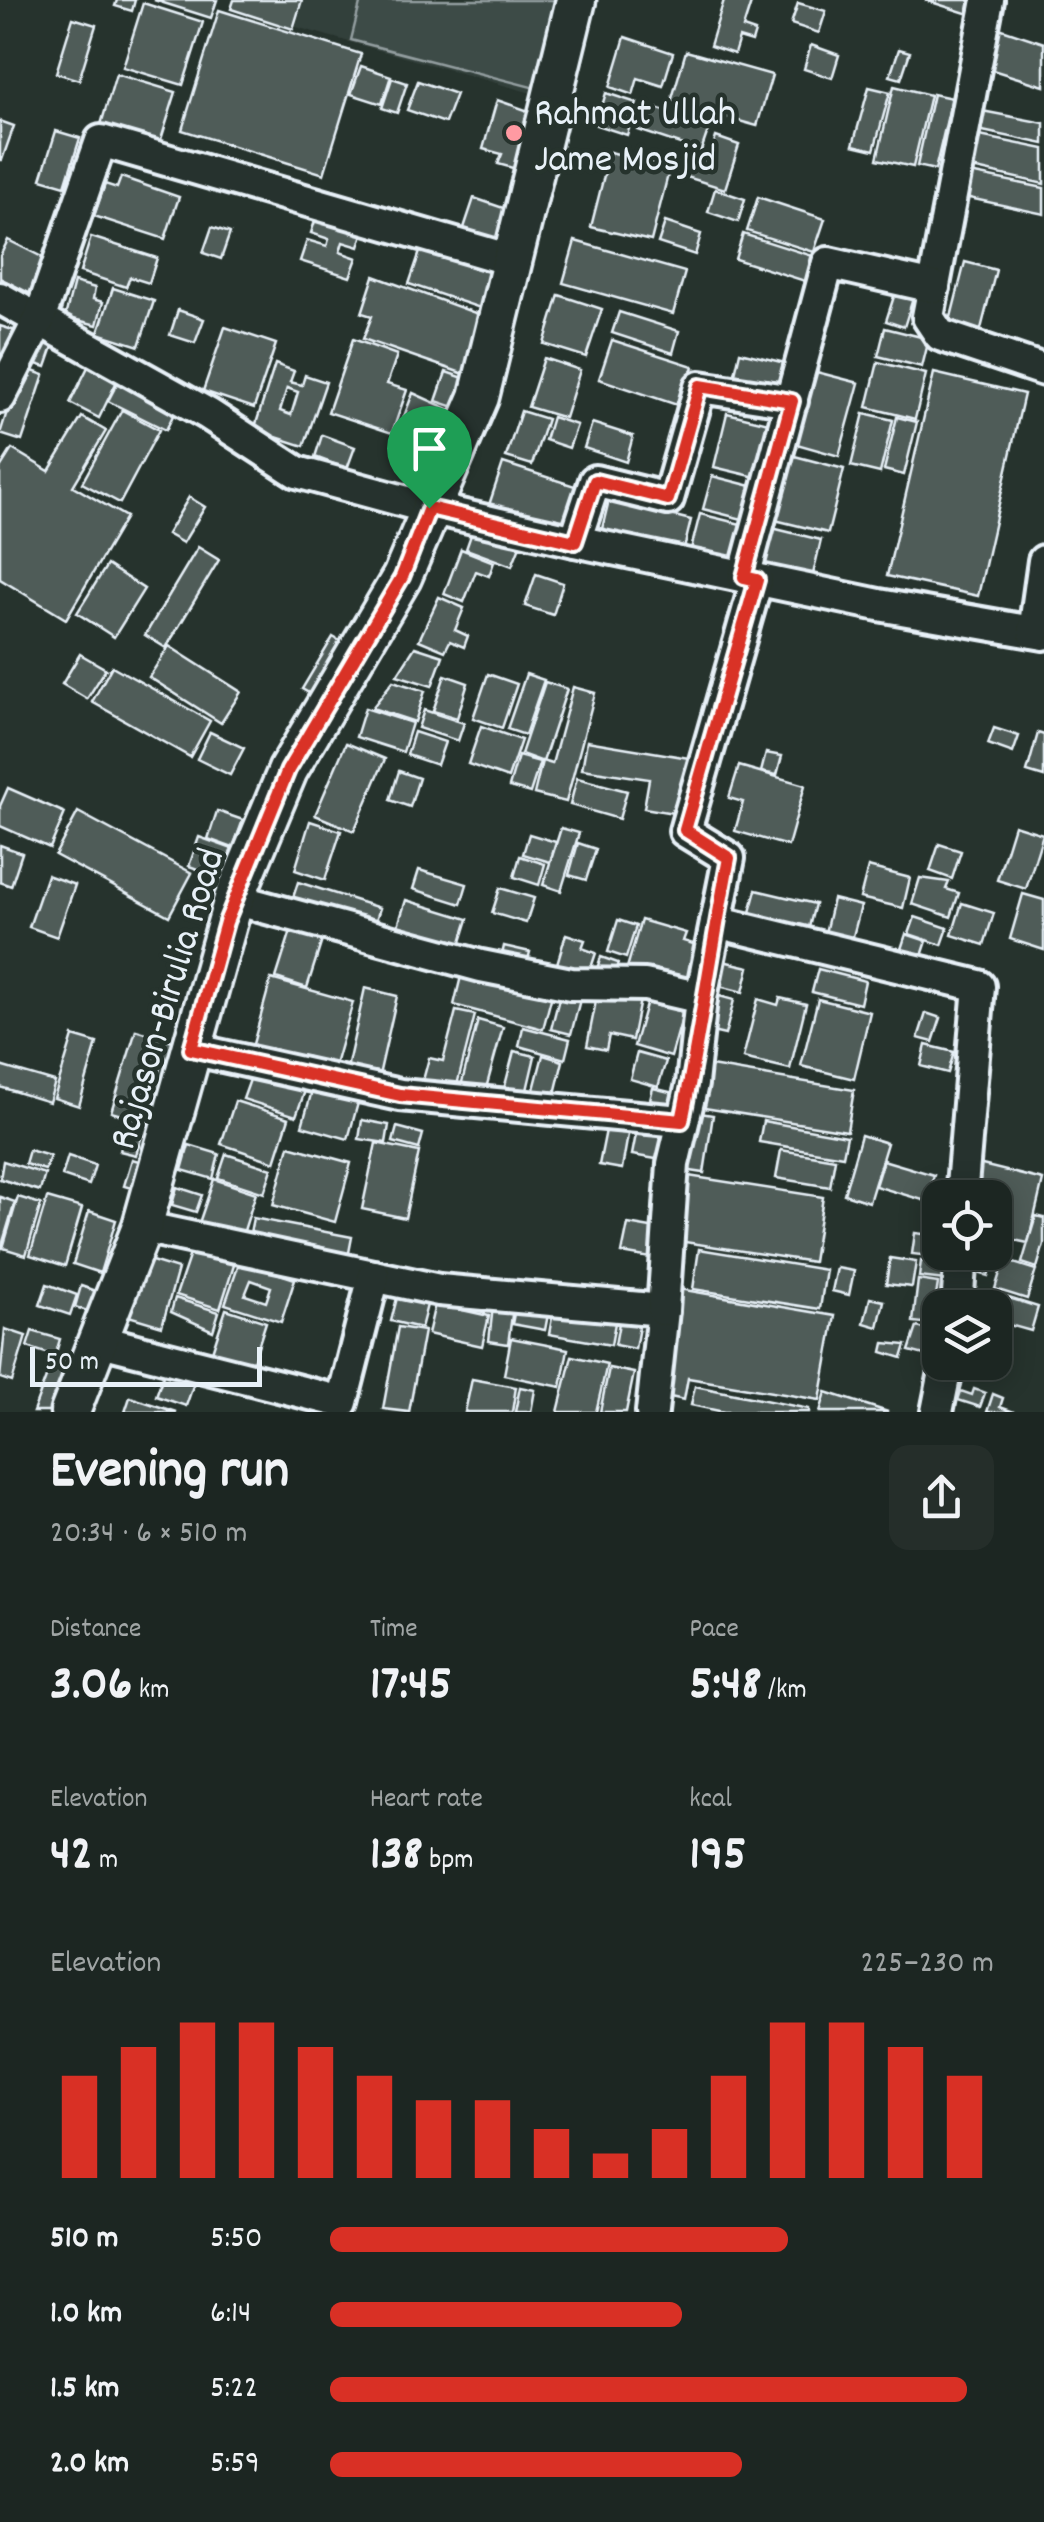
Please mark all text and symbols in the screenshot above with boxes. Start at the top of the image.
place label: Rahmat Ullah Jame Mosjid [534,88,736,191]
marker: Rahmat Ullah Jame Mosjid [503,122,525,144]
pin [387,406,472,509]
icon: arrive [402,421,457,476]
street label: Rajason-Birulia Road [97,842,243,1158]
map controls [922,1180,1012,1380]
button: locate [922,1180,1012,1270]
button: layers [922,1290,1012,1380]
scale bar [30,1342,262,1386]
text: 50 m [45,1344,99,1384]
text: Evening run [50,1435,289,1514]
button: share [889,1445,994,1550]
text: 20:34 · 6 × 510 m [50,1512,248,1558]
text: Distance [50,1611,141,1651]
text: Time [370,1611,418,1651]
text: Pace [689,1611,739,1651]
text: 3.06 [50,1651,132,1723]
text: 17:45 [370,1651,452,1723]
text: 5:48 [689,1651,762,1723]
text: km [132,1672,169,1712]
text: /km [762,1672,807,1712]
text: Elevation [50,1781,147,1821]
text: Heart rate [370,1781,483,1821]
text: kcal [689,1781,732,1821]
text: 42 [50,1821,93,1893]
text: 138 [370,1821,423,1893]
text: 195 [689,1821,746,1893]
text: m [93,1842,118,1882]
text: bpm [423,1842,474,1882]
text: Elevation [50,1942,161,1988]
text: 225–230 m [860,1942,994,1988]
text: 510 m [50,2217,119,2263]
text: 5:50 [210,2217,262,2263]
text: 1.0 km [50,2292,122,2338]
text: 6:14 [210,2292,251,2338]
text: 1.5 km [50,2367,120,2413]
text: 5:22 [210,2367,258,2413]
text: 2.0 km [50,2442,129,2488]
text: 5:59 [210,2442,260,2488]

